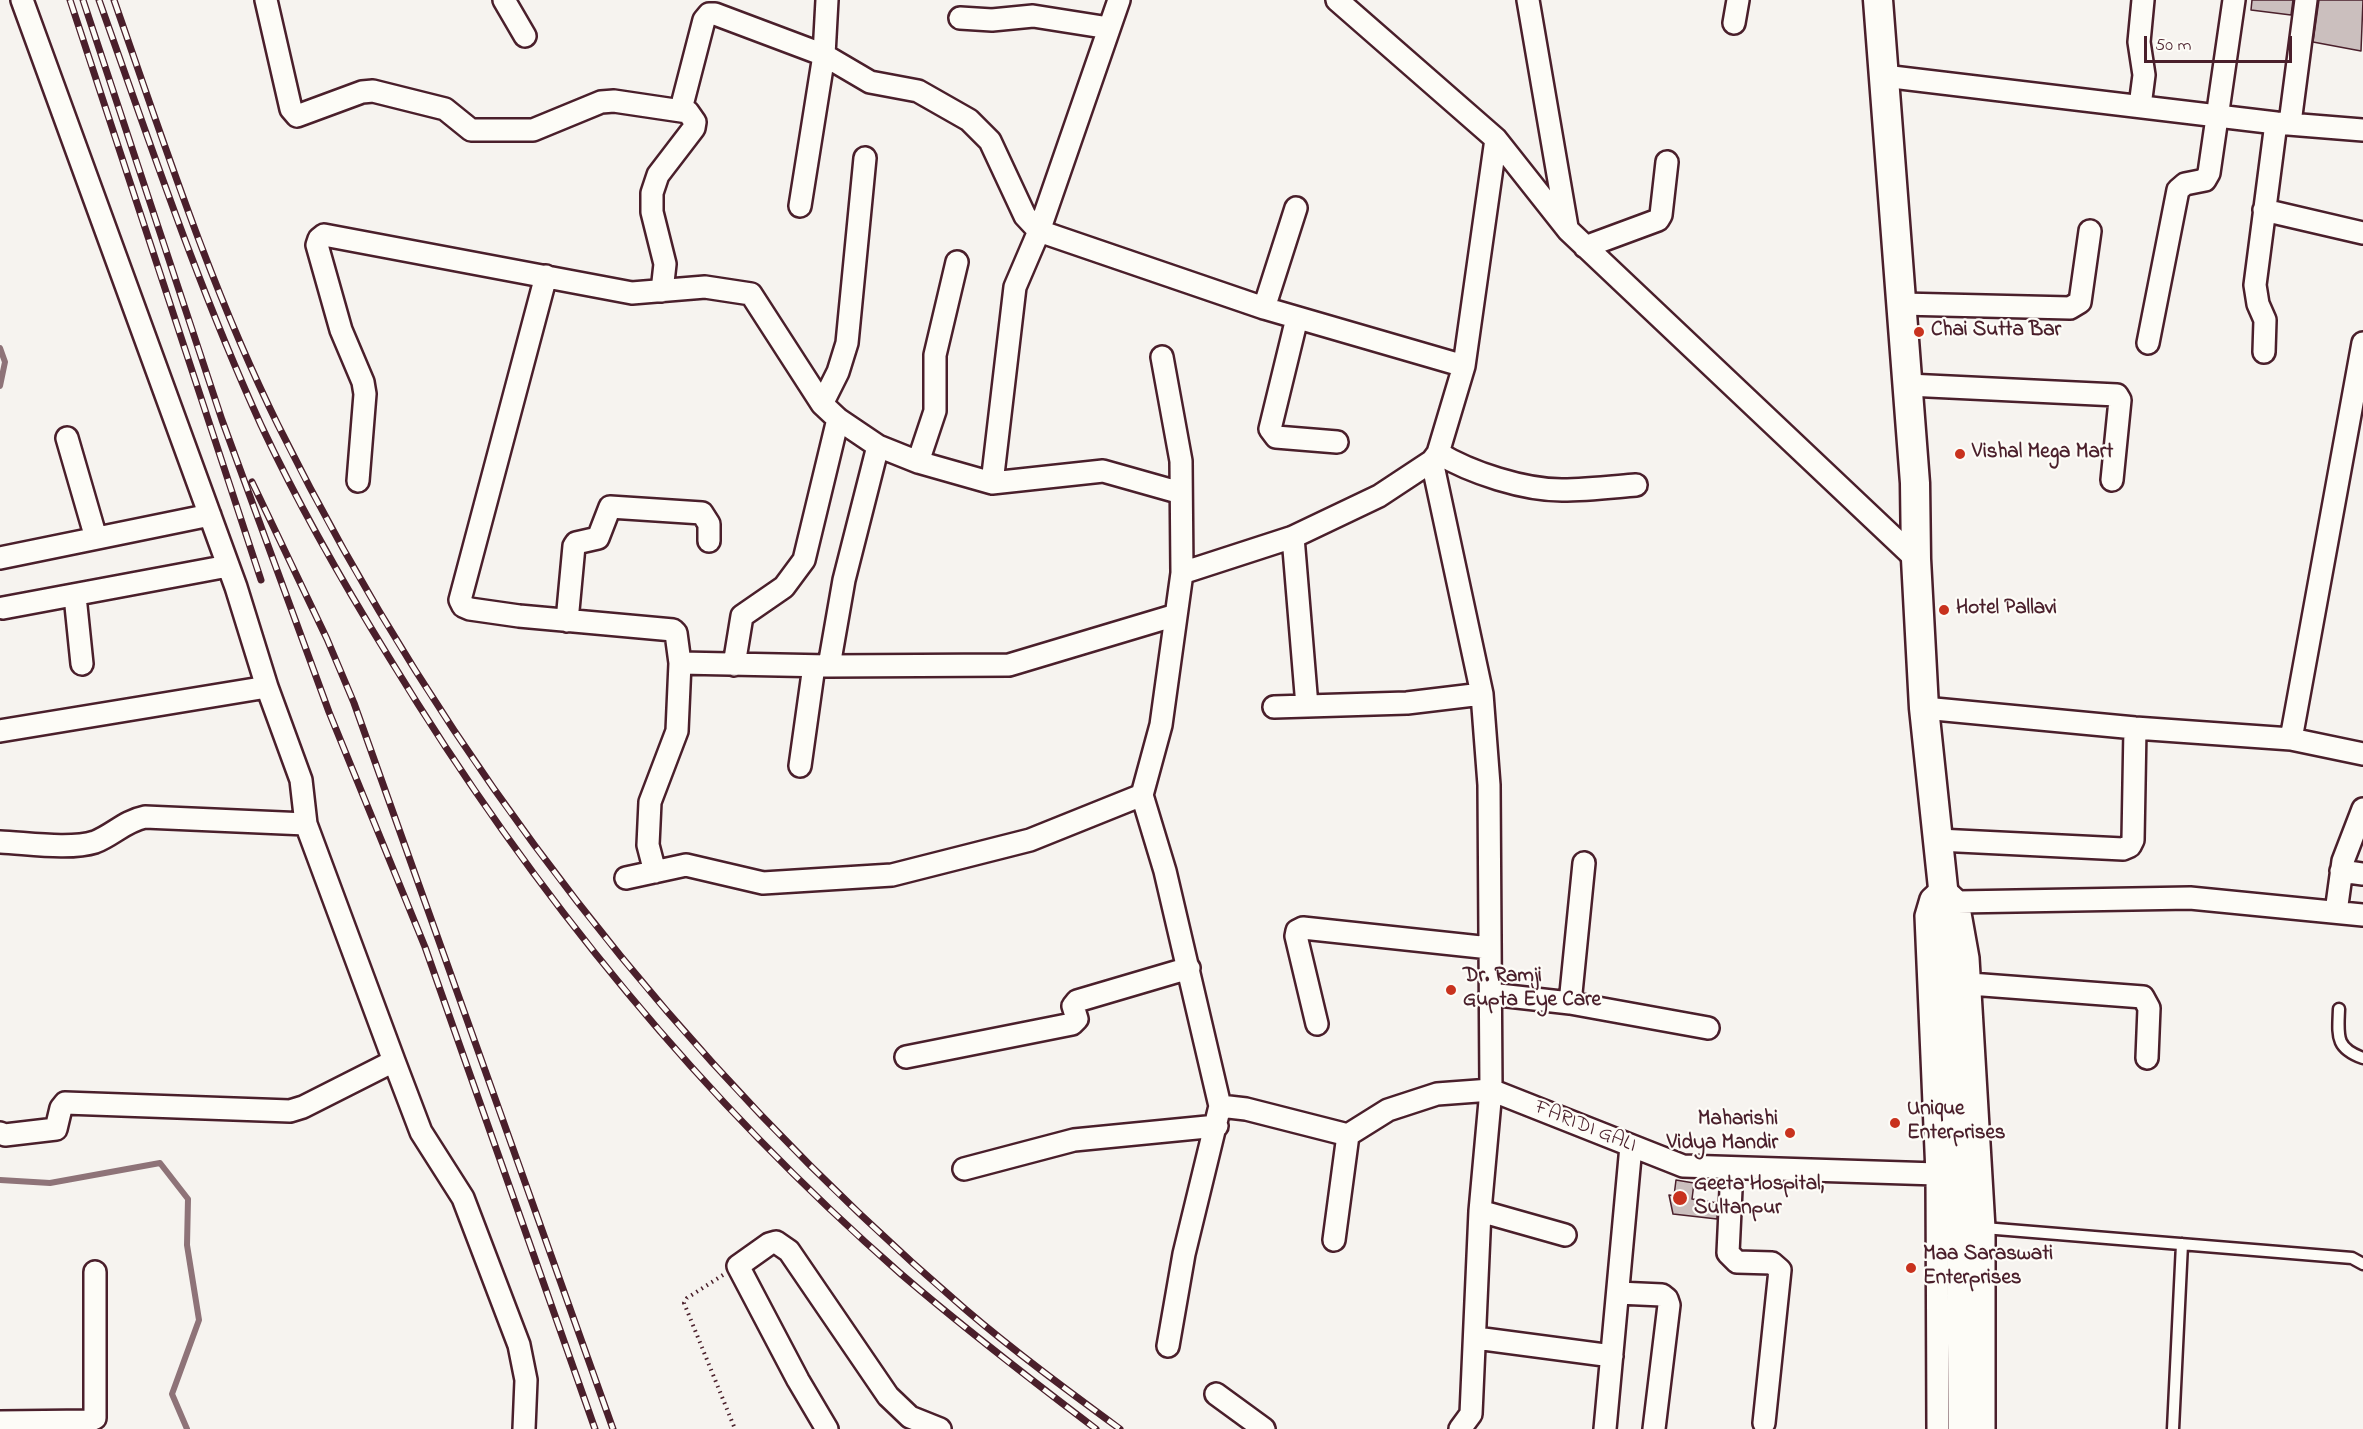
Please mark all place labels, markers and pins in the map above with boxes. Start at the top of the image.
place label: Chai Sutta Bar [1931,319,2061,345]
marker: Chai Sutta Bar [1912,325,1926,339]
place label: Vishal Mega Mart [1972,441,2113,467]
marker: Vishal Mega Mart [1953,447,1967,461]
place label: Hotel Pallavi [1956,597,2057,623]
marker: Hotel Pallavi [1937,603,1951,617]
place label: Dr. Ramji Gupta Eye Care [1463,965,1601,1015]
marker: Dr. Ramji Gupta Eye Care [1444,983,1458,997]
place label: Unique Enterprises [1907,1098,2006,1148]
place label: Maharishi Vidya Mandir [1667,1108,1778,1158]
marker: Unique Enterprises [1888,1116,1902,1130]
marker: Maharishi Vidya Mandir [1783,1126,1797,1140]
place label: Geeta Hospital, Sultanpur [1694,1173,1824,1223]
marker: Geeta Hospital, Sultanpur [1671,1189,1689,1207]
place label: Maa Saraswati Enterprises [1923,1243,2053,1293]
marker: Maa Saraswati Enterprises [1904,1261,1918,1275]

